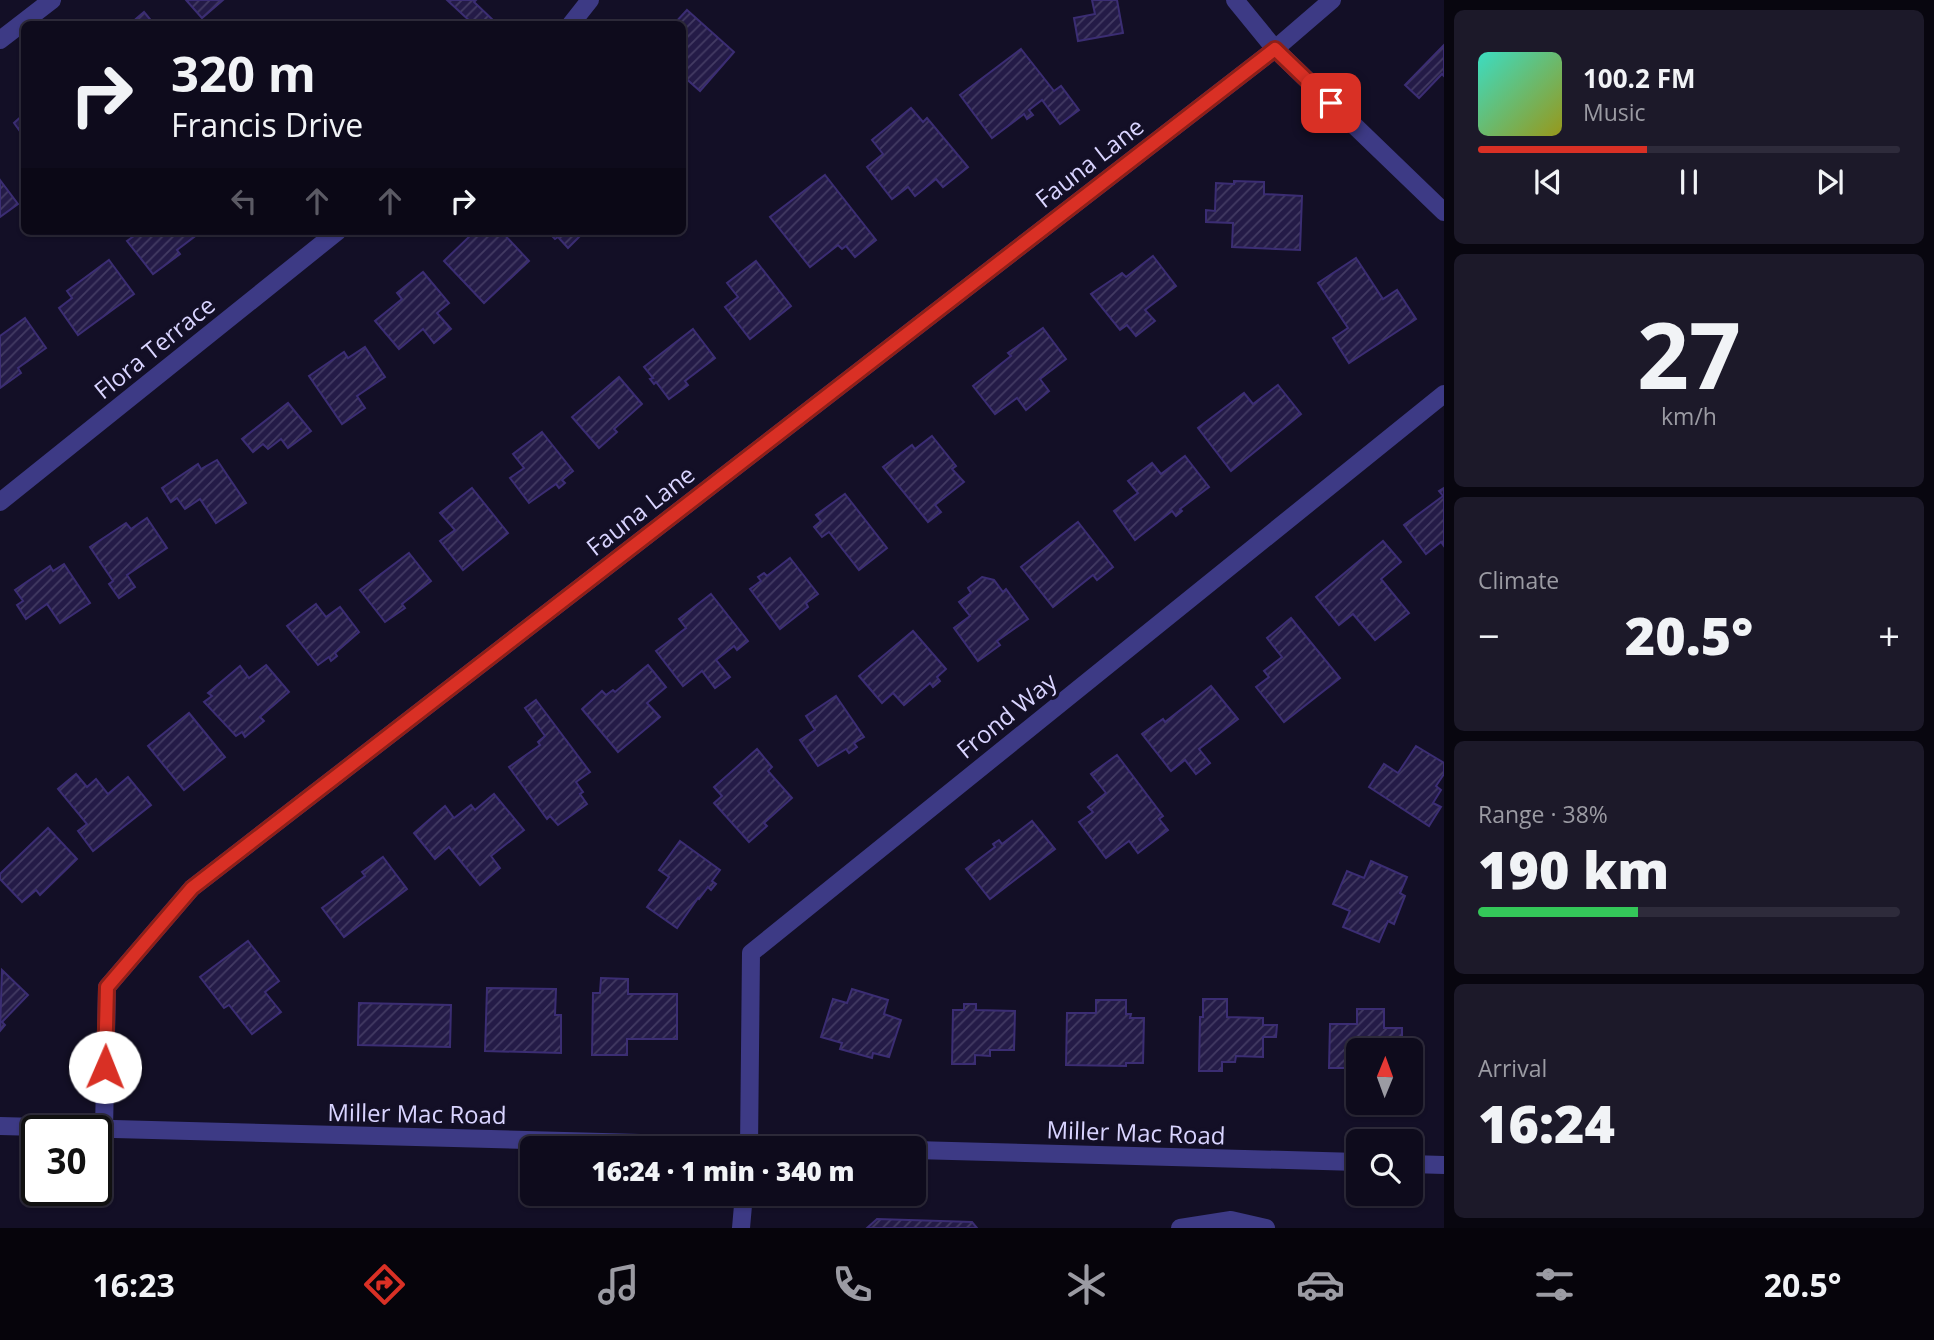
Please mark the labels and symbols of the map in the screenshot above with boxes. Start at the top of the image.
pin [1301,73,1361,133]
street label: Fauna Lane [1028,109,1150,215]
street label: Flora Terrace [87,288,221,406]
street label: Fauna Lane [579,457,701,563]
street label: Frond Way [949,664,1064,766]
position arrow [68,1030,142,1104]
north arrow [1346,1038,1423,1115]
street label: Miller Mac Road [327,1095,507,1131]
street label: Miller Mac Road [1046,1112,1226,1152]
speed limit sign: 30 [21,1115,112,1206]

